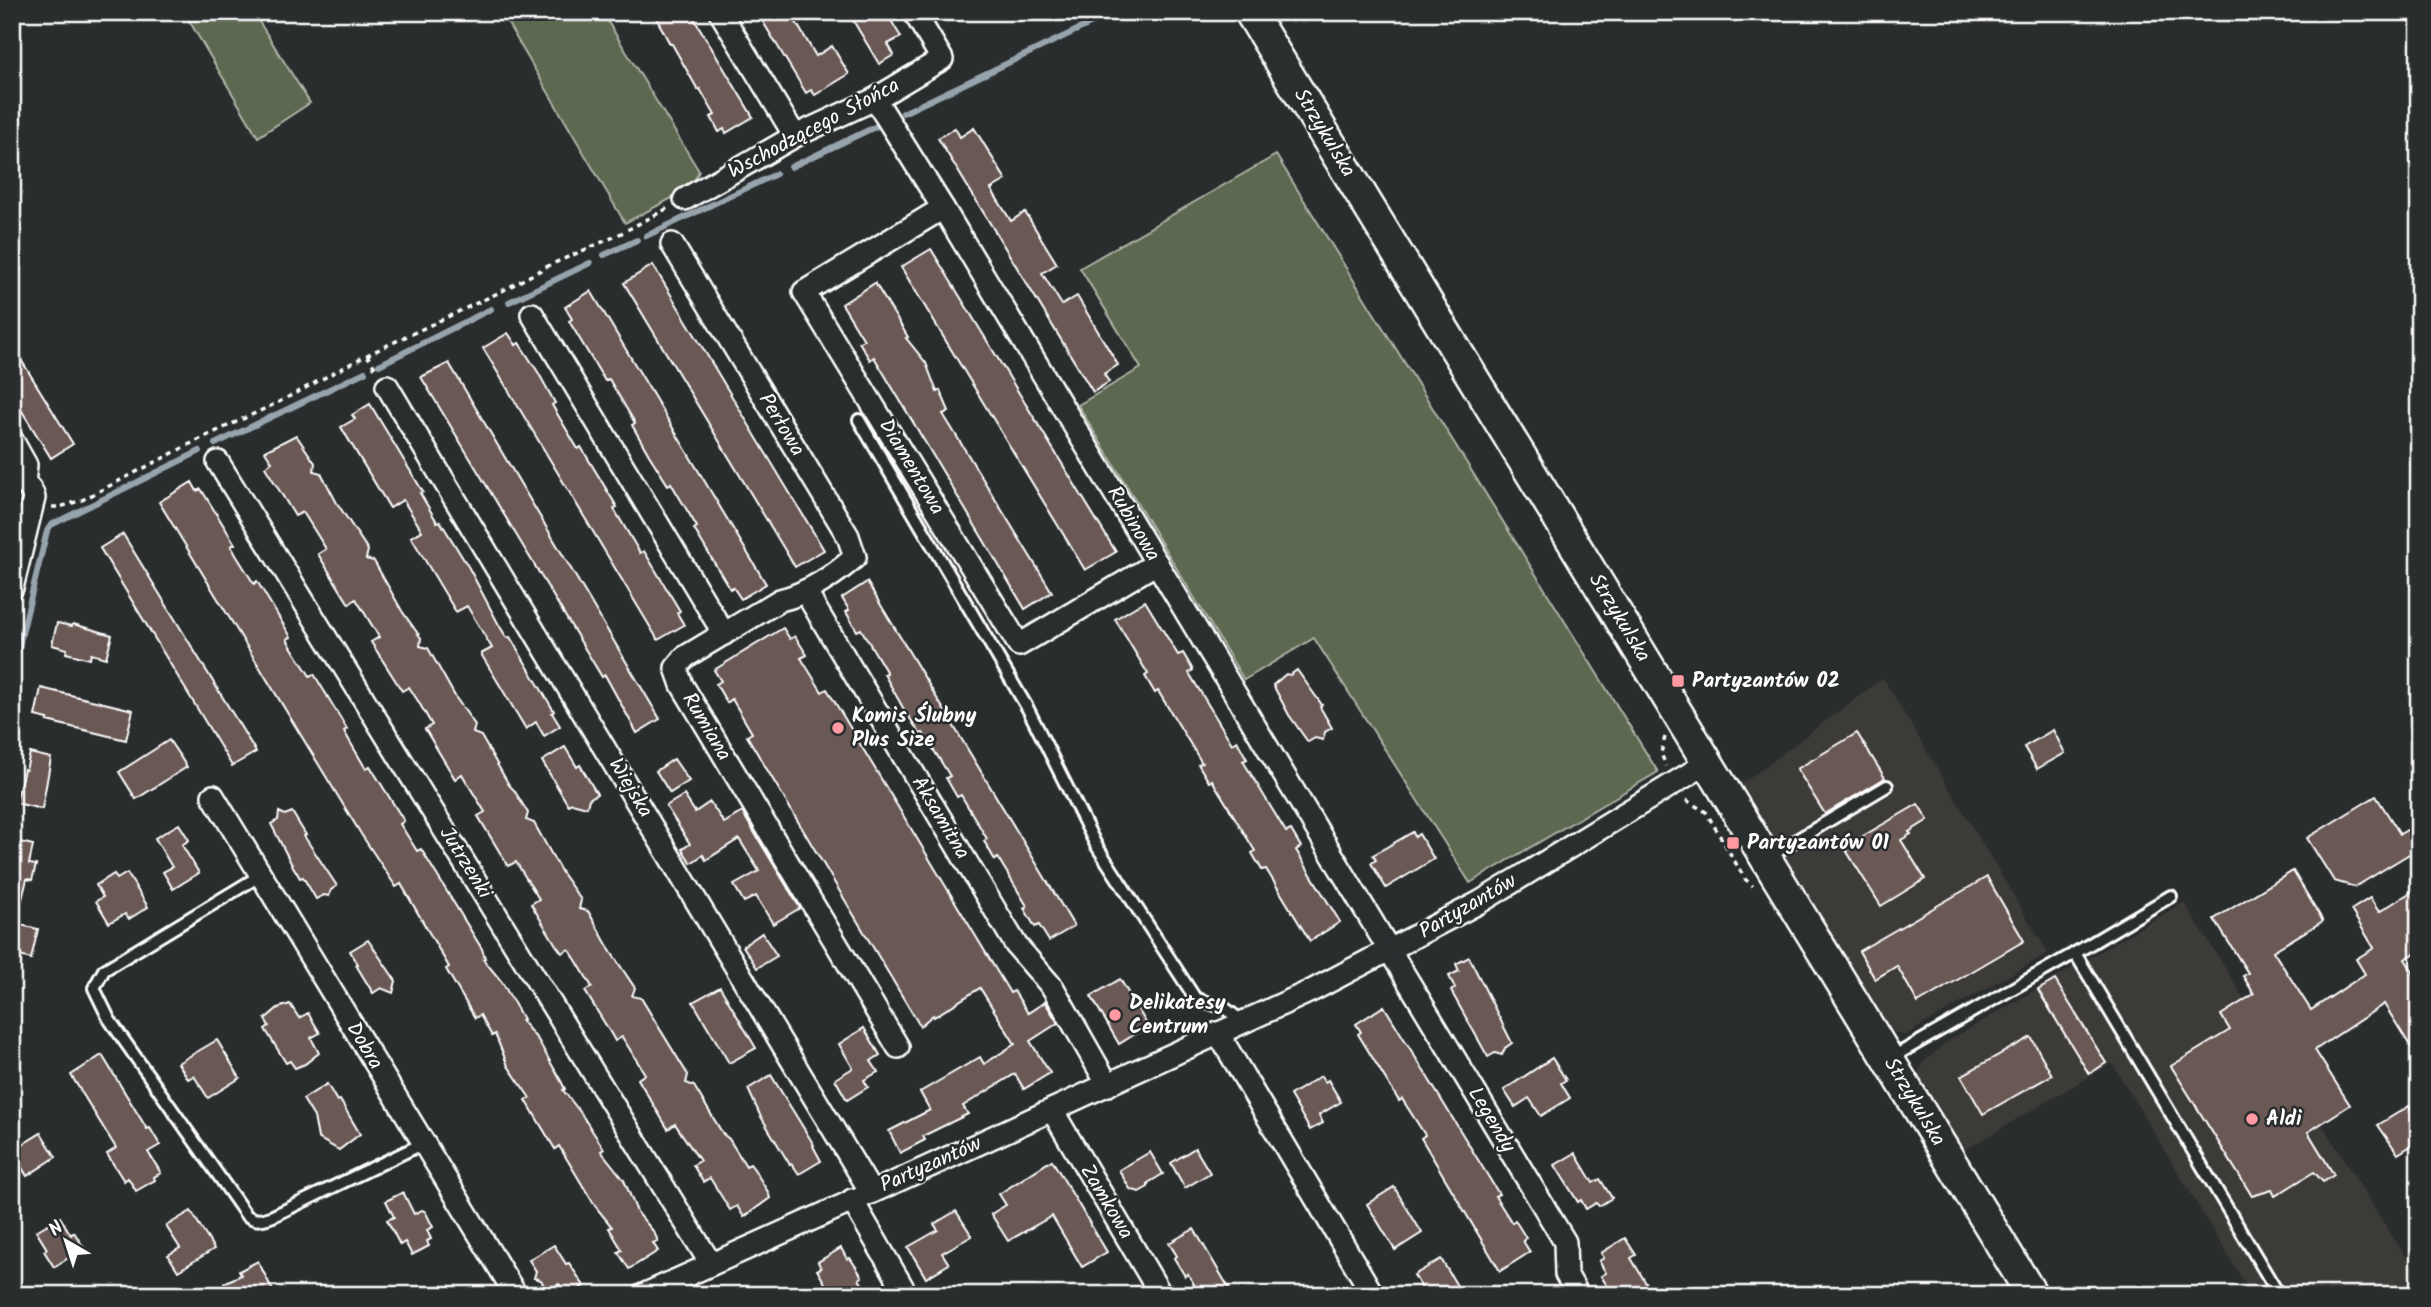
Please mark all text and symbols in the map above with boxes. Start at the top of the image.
street label: Wschodzącego Słońca [722,70,906,188]
street label: Strzykulska [1284,82,1364,184]
street label: Perłowa [749,387,813,463]
street label: Diamentowa [869,412,953,522]
street label: Rubinowa [1097,480,1169,568]
street label: Strzykulska [1579,567,1659,669]
place label: Partyzantów 02 [1692,665,1840,698]
marker: Partyzantów 02 [1670,673,1686,689]
street label: Rumiana [673,686,739,768]
place label: Komis Ślubny Plus Size [852,700,976,757]
marker: Komis Ślubny Plus Size [830,720,846,736]
street label: Wiejska [599,752,661,824]
street label: Aksamitna [902,770,978,866]
street label: Jutrzenki [430,820,501,906]
place label: Partyzantów 01 [1747,827,1889,860]
marker: Partyzantów 01 [1725,835,1741,851]
street label: Partyzantów [1413,865,1524,948]
place label: Delikatesy Centrum [1129,987,1226,1044]
marker: Delikatesy Centrum [1107,1007,1123,1023]
street label: Dobra [337,1016,391,1076]
street label: Strzykulska [1874,1051,1954,1153]
street label: Legendy [1458,1081,1524,1159]
place label: Aldi [2266,1103,2302,1136]
marker: Aldi [2244,1111,2260,1127]
street label: Partyzantów [875,1128,988,1202]
street label: Zamkowa [1070,1158,1142,1246]
north arrow [32,1206,102,1276]
text: N [42,1214,71,1245]

